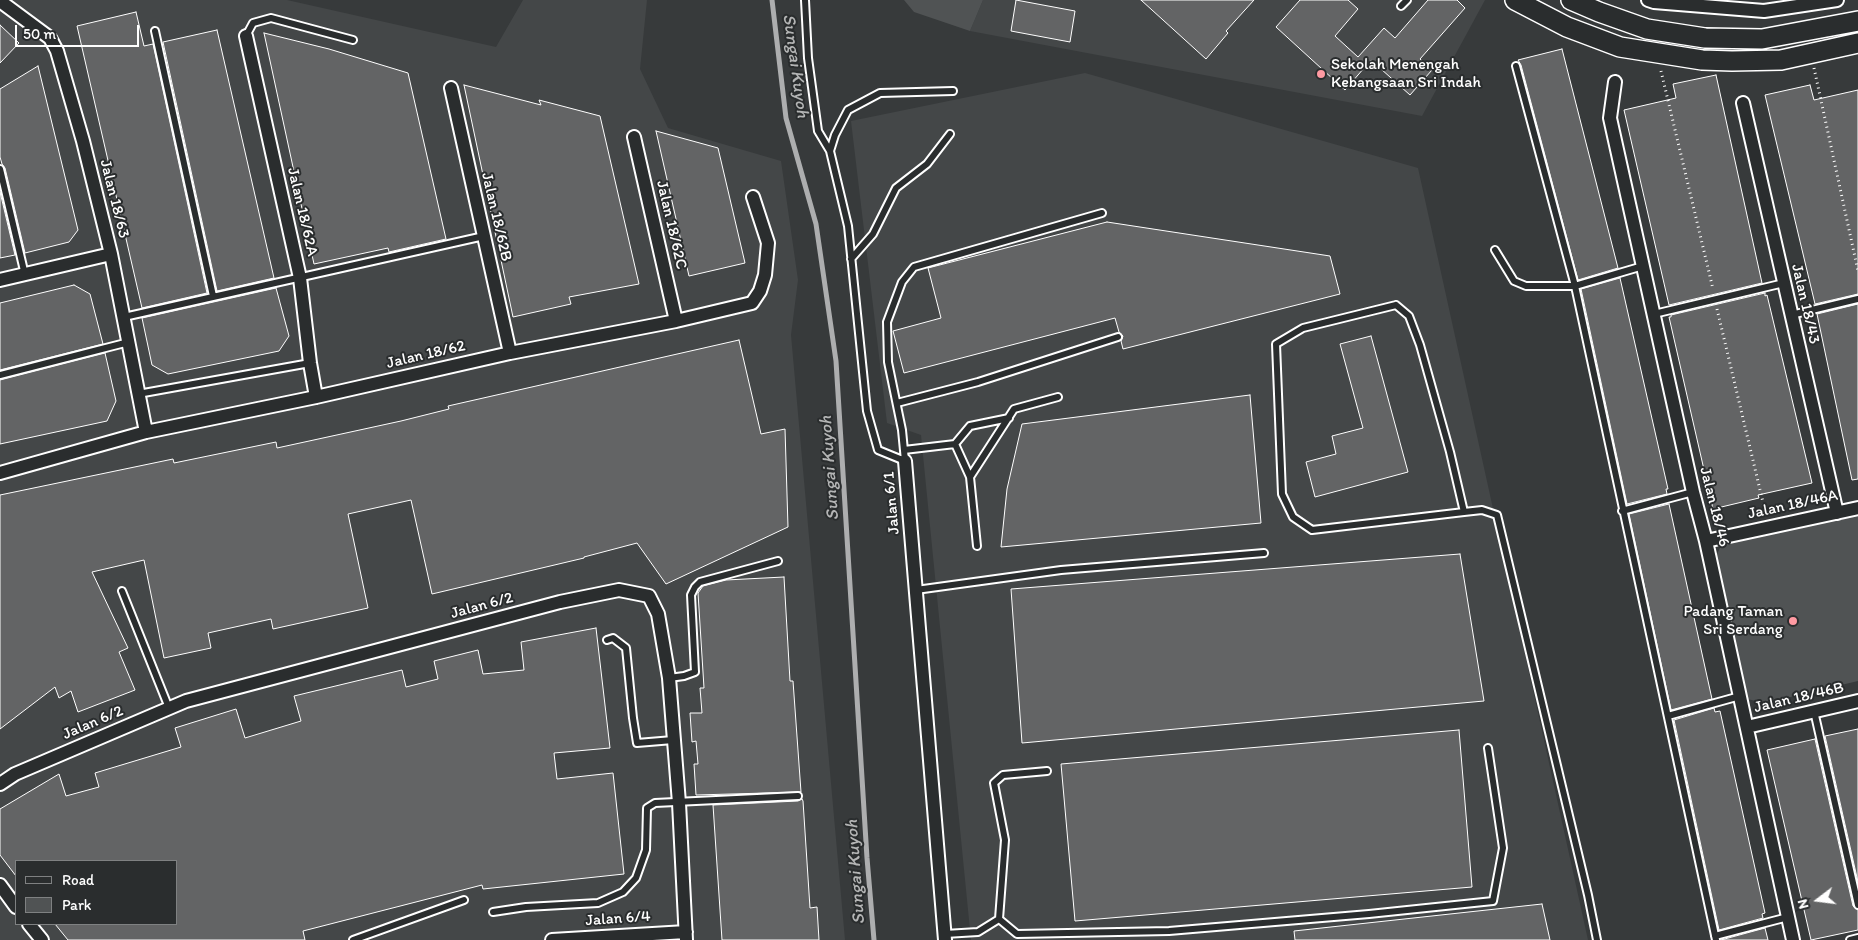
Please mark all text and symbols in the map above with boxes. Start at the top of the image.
water label: Sungai Kuyoh [777,13,813,119]
scale bar [18,15,141,47]
text: 50 m [23,25,56,43]
place label: Sekolah Menengah Kebangsaan Sri Indah [1331,55,1481,93]
marker: Sekolah Menengah Kebangsaan Sri Indah [1315,68,1327,80]
street label: Jalan 18/63 [95,158,133,240]
street label: Jalan 18/62A [282,166,322,258]
street label: Jalan 18/62B [476,171,516,263]
street label: Jalan 18/62C [651,179,691,271]
street label: Jalan 18/43 [1786,262,1824,346]
street label: Jalan 18/62 [385,337,467,373]
water label: Sungai Kuyoh [816,415,844,521]
street label: Jalan 18/46 [1695,465,1733,549]
street label: Jalan 6/1 [880,471,904,535]
street label: Jalan 18/46A [1746,486,1840,524]
street label: Jalan 6/2 [449,588,515,624]
place label: Padang Taman Sri Serdang [1683,602,1783,640]
marker: Padang Taman Sri Serdang [1787,615,1799,627]
street label: Jalan 18/46B [1752,678,1846,718]
street label: Jalan 6/2 [60,702,126,744]
water label: Sungai Kuyoh [842,819,870,925]
legend [15,860,178,925]
text: Road [62,871,94,889]
north arrow [1793,875,1843,925]
text: Park [62,896,92,914]
text: N [1794,897,1812,911]
street label: Jalan 6/4 [585,907,651,931]

